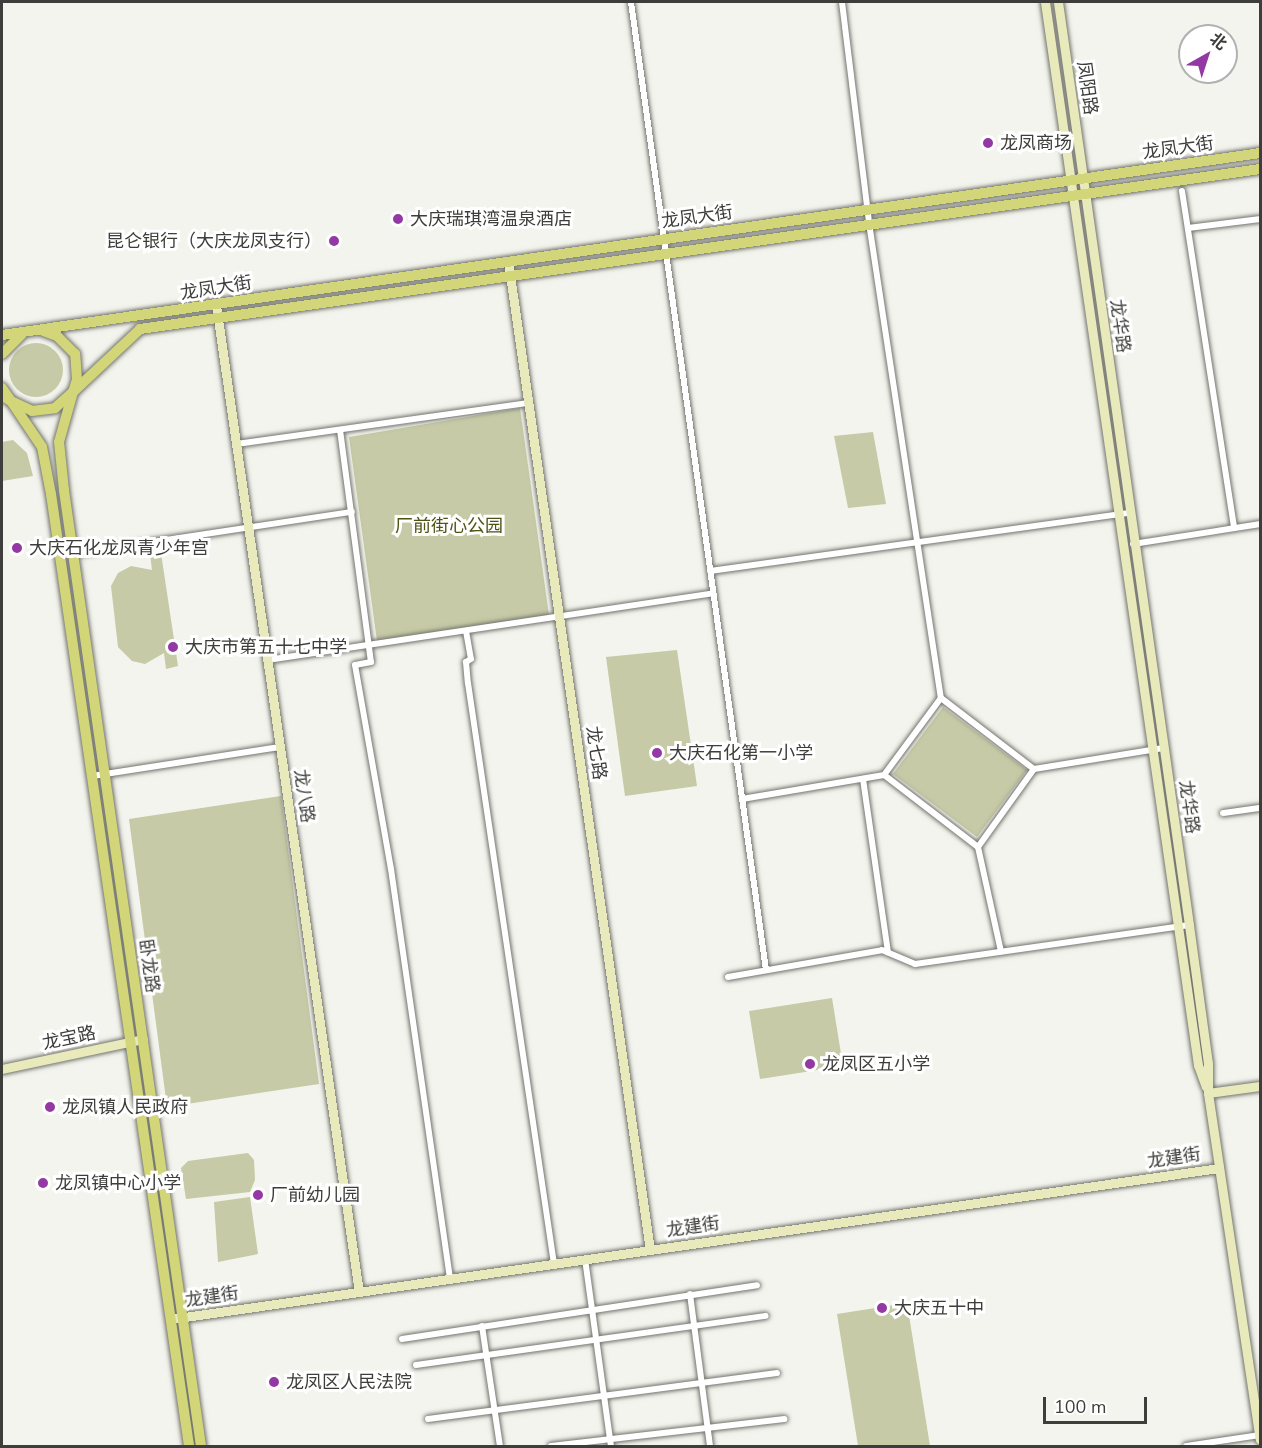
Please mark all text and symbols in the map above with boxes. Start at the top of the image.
north arrow [1178,24,1238,84]
text: 北 [1205,28,1231,55]
street label: 凤阳路 [1073,60,1101,116]
place label: 龙凤商场 [1000,132,1072,154]
street label: 龙凤大街 [1141,132,1215,164]
marker: 龙凤商场 [981,136,995,150]
street label: 龙凤大街 [660,201,734,233]
place label: 大庆瑞琪湾温泉酒店 [410,208,572,230]
marker: 大庆瑞琪湾温泉酒店 [391,212,405,226]
place label: 昆仑银行（大庆龙凤支行） [106,230,322,252]
marker: 昆仑银行（大庆龙凤支行） [327,234,341,248]
street label: 龙凤大街 [179,272,253,304]
street label: 龙华路 [1106,298,1134,354]
park label: 厂前街心公园 [395,515,503,537]
place label: 大庆石化龙凤青少年宫 [29,537,209,559]
marker: 大庆石化龙凤青少年宫 [10,541,24,555]
place label: 大庆市第五十七中学 [185,636,347,658]
marker: 大庆市第五十七中学 [166,640,180,654]
street label: 龙七路 [582,725,610,781]
place label: 大庆石化第一小学 [669,742,813,764]
marker: 大庆石化第一小学 [650,746,664,760]
street label: 龙八路 [290,768,318,824]
street label: 龙华路 [1175,779,1203,835]
street label: 卧龙路 [135,938,163,994]
street label: 龙宝路 [40,1022,98,1054]
place label: 龙凤区五小学 [822,1053,930,1075]
marker: 龙凤区五小学 [803,1057,817,1071]
place label: 龙凤镇人民政府 [62,1096,188,1118]
marker: 龙凤镇人民政府 [43,1100,57,1114]
street label: 龙建街 [1146,1144,1202,1172]
place label: 龙凤镇中心小学 [55,1172,181,1194]
marker: 龙凤镇中心小学 [36,1176,50,1190]
place label: 厂前幼儿园 [270,1184,360,1206]
marker: 厂前幼儿园 [251,1188,265,1202]
street label: 龙建街 [665,1213,721,1241]
street label: 龙建街 [184,1283,240,1311]
place label: 大庆五十中 [894,1297,984,1319]
marker: 大庆五十中 [875,1301,889,1315]
place label: 龙凤区人民法院 [286,1371,412,1393]
marker: 龙凤区人民法院 [267,1375,281,1389]
scale bar [1046,1385,1150,1423]
text: 100 m [1054,1395,1106,1419]

